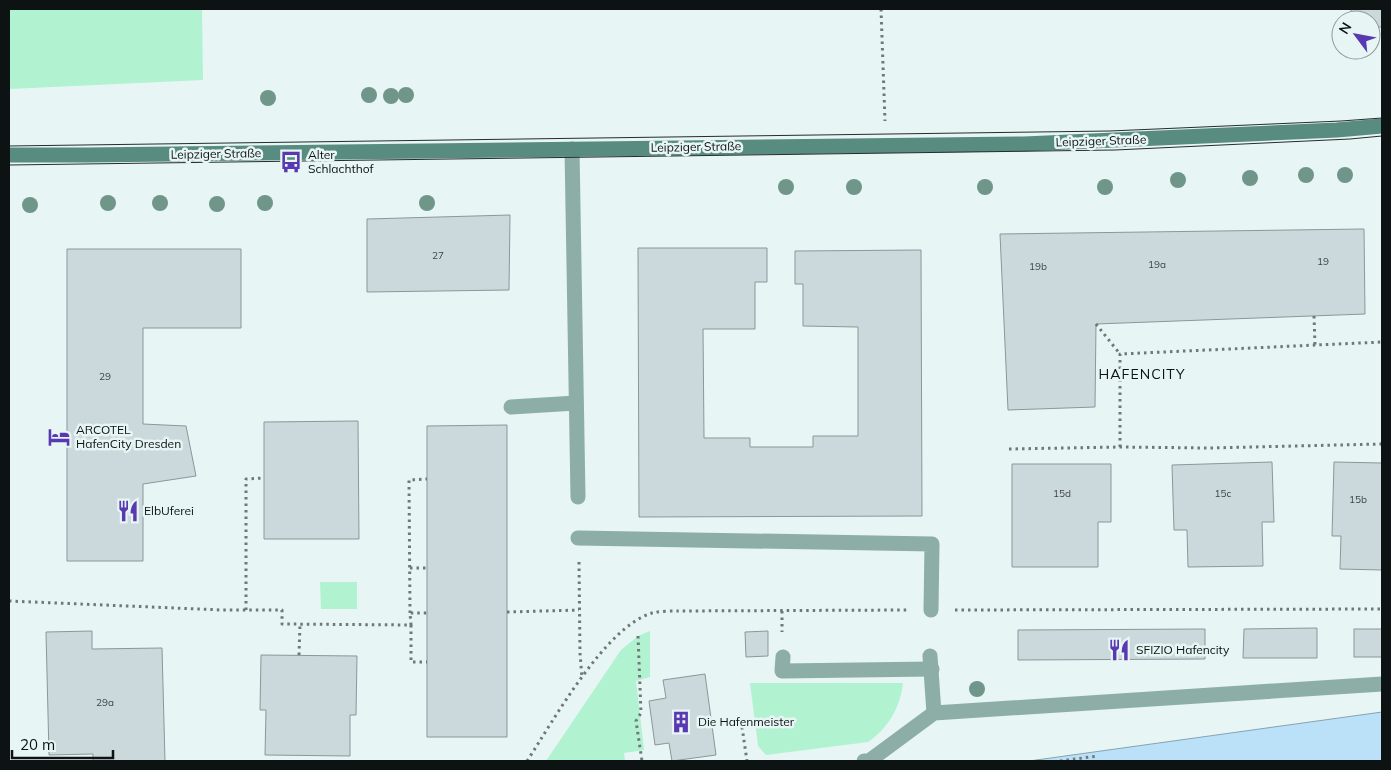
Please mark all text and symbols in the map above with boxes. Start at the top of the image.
north arrow [1331,10,1381,60]
text: N [1335,19,1355,37]
street label: Leipziger Straße [1055,131,1147,150]
street label: Leipziger Straße [651,138,741,155]
street label: Leipziger Straße [171,145,261,162]
place label: Alter Schlachthof [308,147,375,176]
bus stop icon: Alter Schlachthof [278,149,304,175]
house number: 27 [432,249,444,262]
house number: 19 [1317,255,1329,268]
house number: 19a [1148,258,1166,271]
house number: 19b [1029,260,1047,273]
district label: HAFENCITY [1099,365,1185,383]
house number: 29 [99,370,111,383]
place label: ARCOTEL HafenCity Dresden [76,422,181,451]
hotel icon: ARCOTEL HafenCity Dresden [46,424,72,450]
house number: 15d [1053,487,1071,500]
house number: 15c [1215,487,1232,500]
house number: 15b [1349,493,1367,506]
restaurant icon: ElbUferei [115,498,141,524]
place label: ElbUferei [144,503,194,518]
restaurant icon: SFIZIO Hafencity [1106,637,1132,663]
place label: SFIZIO Hafencity [1136,642,1230,657]
house number: 29a [96,696,114,709]
building icon: Die Hafenmeister [668,709,694,735]
place label: Die Hafenmeister [698,714,795,729]
scale bar [12,728,114,760]
text: 20 m [20,735,55,754]

